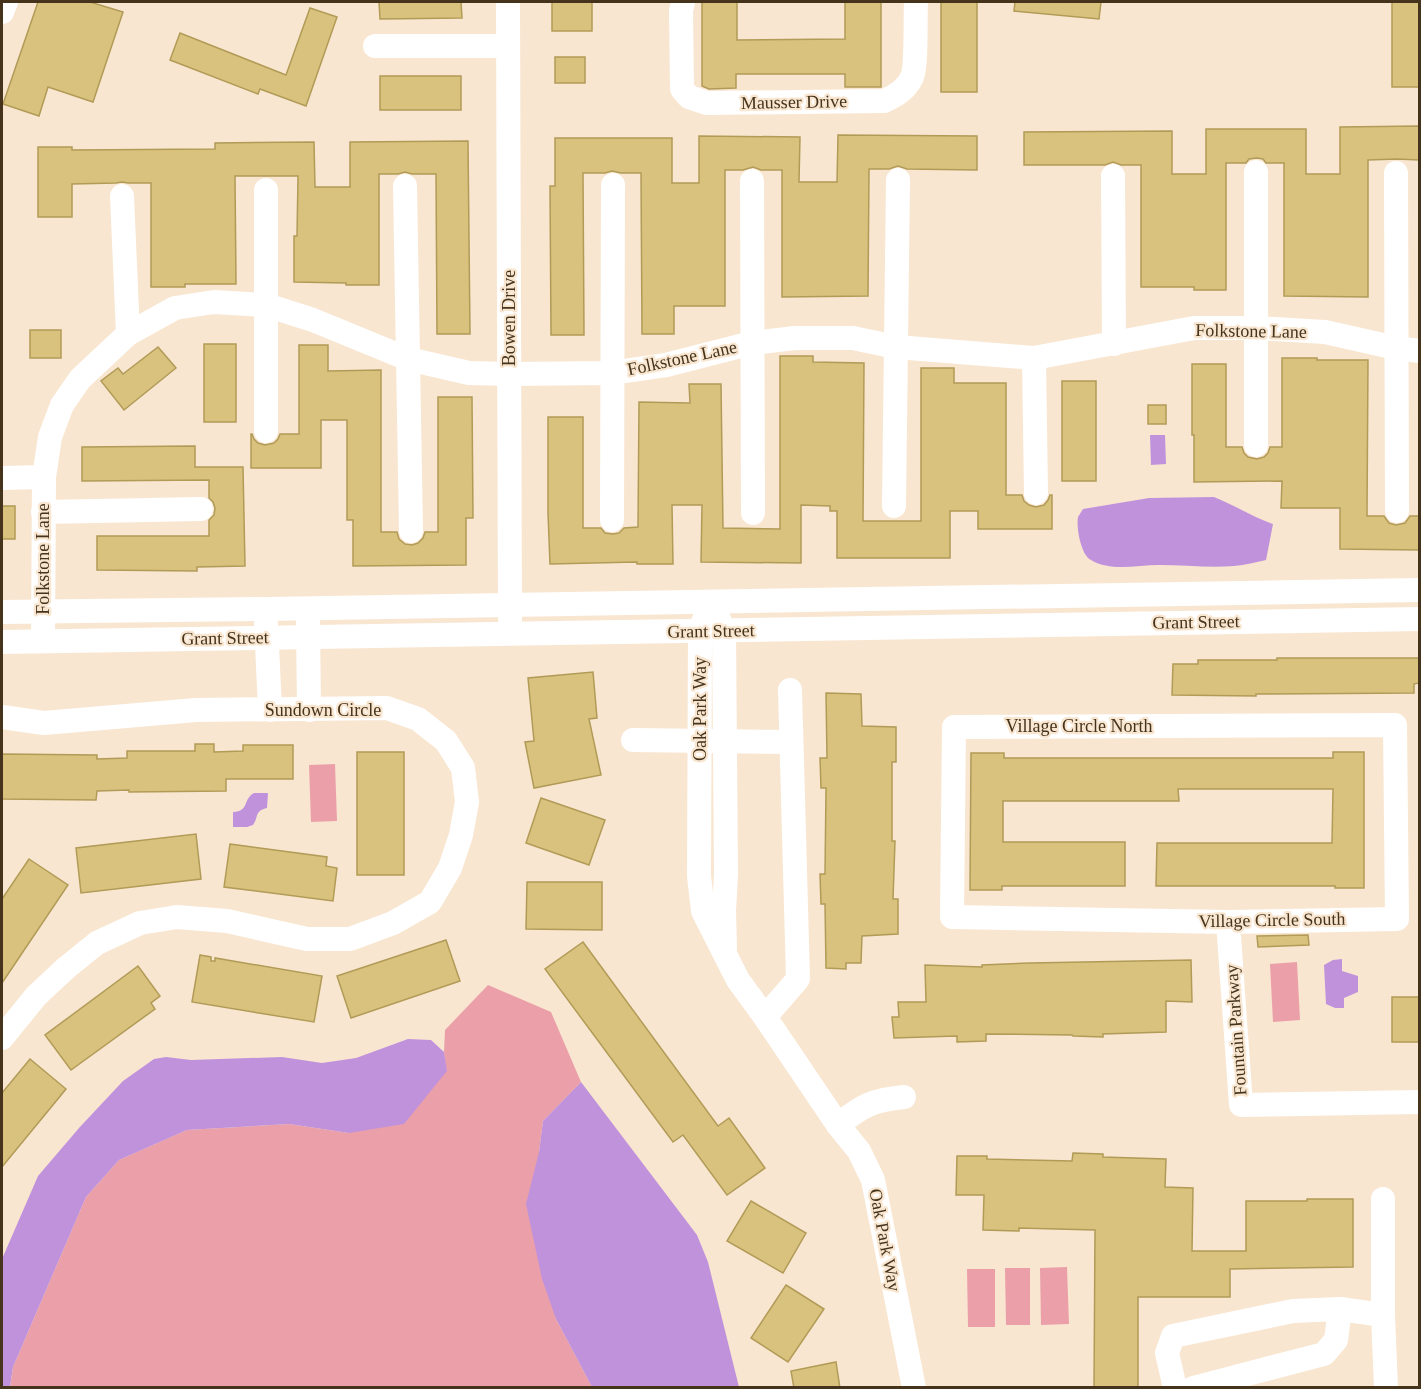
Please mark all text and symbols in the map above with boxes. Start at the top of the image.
street label: Mausser Drive [741,91,847,113]
street label: Bowen Drive [499,270,519,366]
street label: Folkstone Lane [1195,320,1307,342]
street label: Folkstone Lane [625,337,739,379]
street label: Folkstone Lane [33,503,53,615]
street label: Grant Street [1152,611,1240,633]
street label: Grant Street [667,620,755,642]
street label: Grant Street [181,627,269,649]
street label: Oak Park Way [690,657,710,761]
street label: Sundown Circle [265,700,381,720]
street label: Village Circle North [1006,716,1152,736]
street label: Village Circle South [1198,909,1346,931]
street label: Fountain Parkway [1221,964,1251,1096]
street label: Oak Park Way [865,1187,905,1293]

